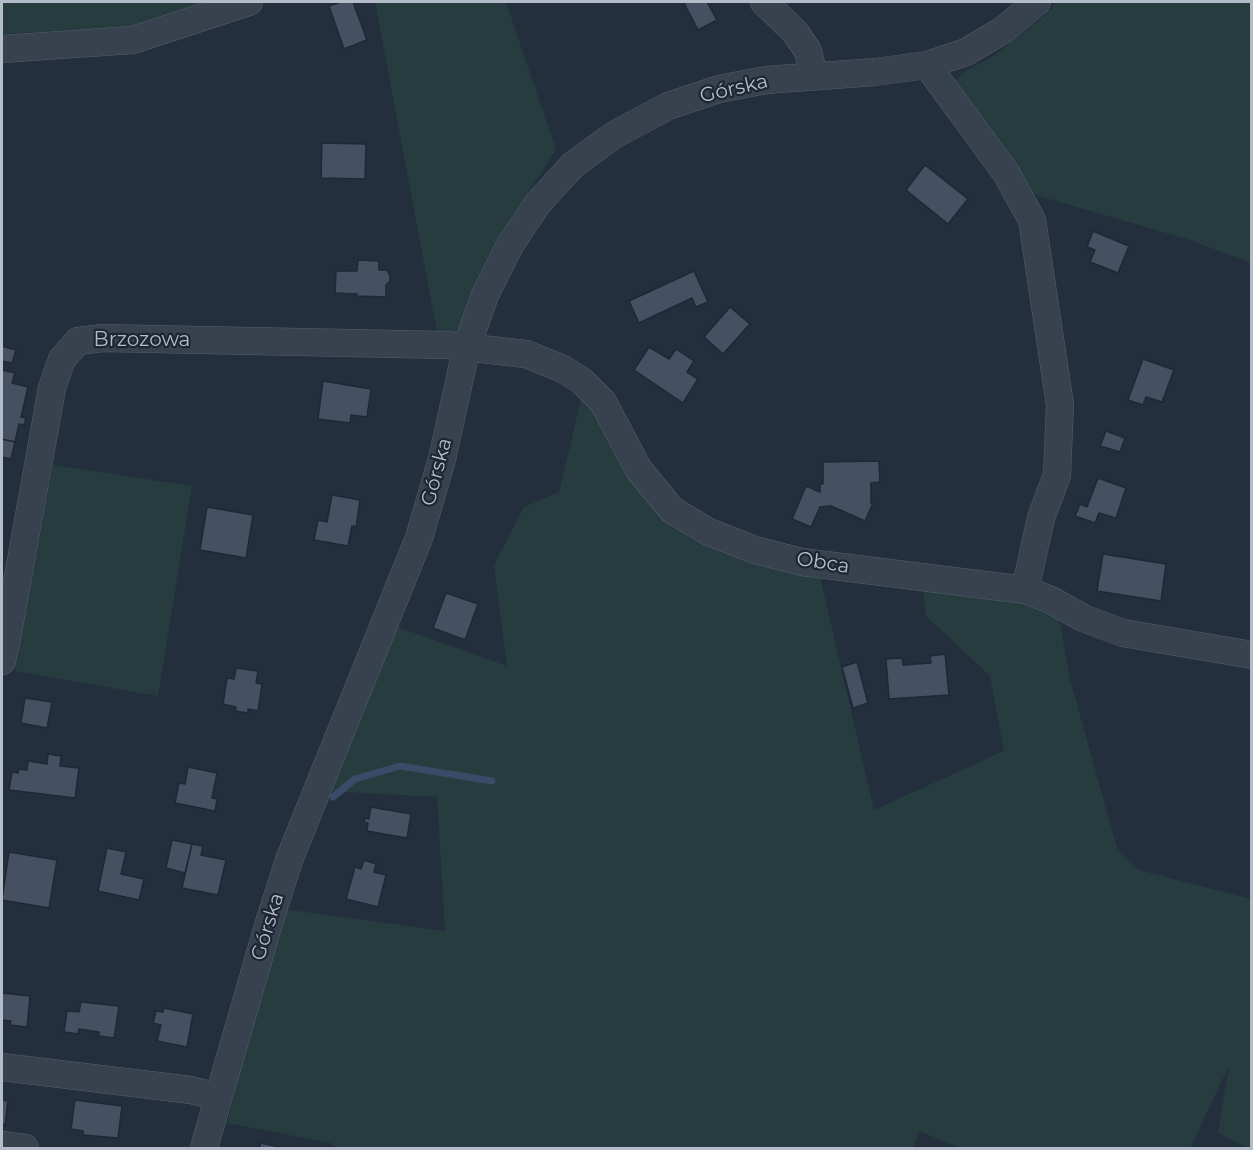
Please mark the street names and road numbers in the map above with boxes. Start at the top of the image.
street label: Górska [698,70,770,108]
street label: Brzozowa [94,328,190,352]
street label: Górska [416,435,458,509]
street label: Obca [795,547,851,579]
street label: Górska [246,890,290,964]

